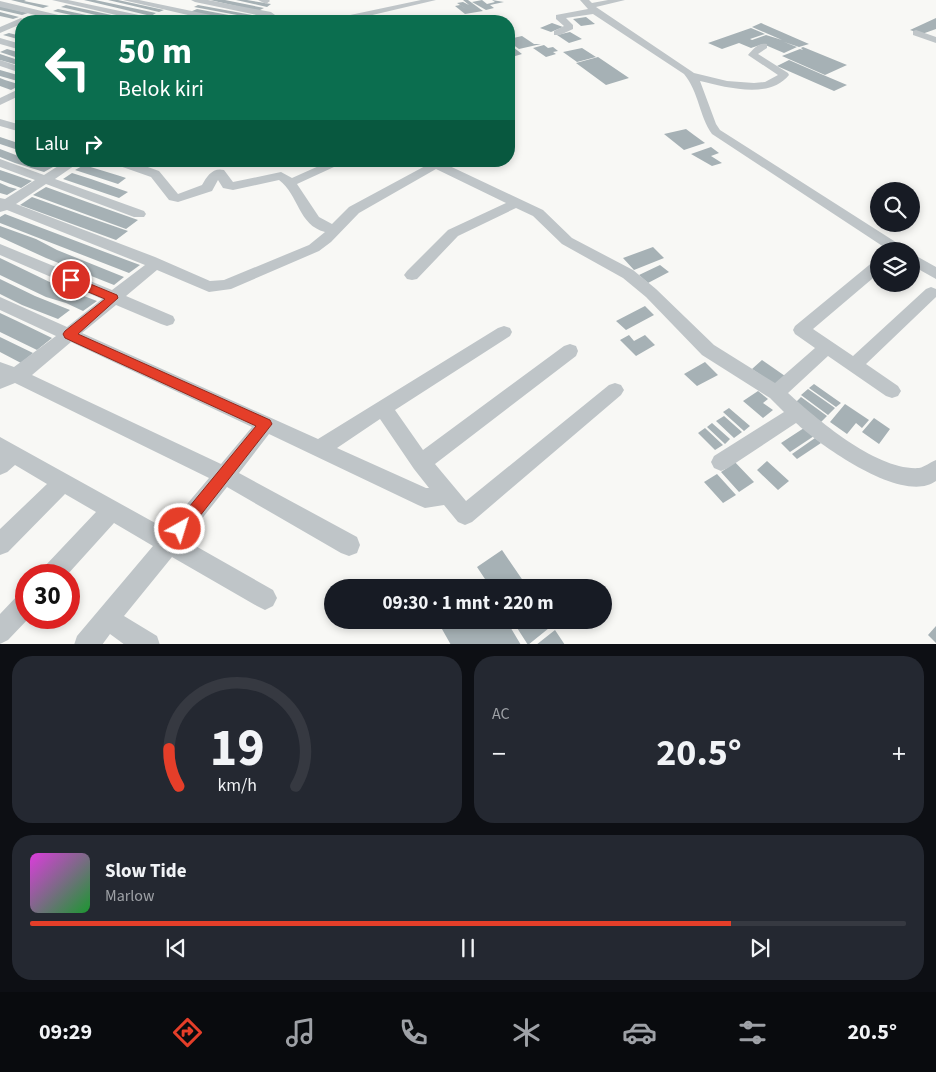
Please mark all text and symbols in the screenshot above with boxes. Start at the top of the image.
text: 50 m [118,27,192,77]
icon: left [35,35,100,100]
text: Belok kiri [118,73,204,105]
icon: right [79,130,107,158]
text: Lalu [35,131,69,158]
map controls [870,182,920,292]
button: search [870,182,920,232]
button: layers [870,242,920,292]
pin [50,259,92,301]
icon: arrive [57,266,85,294]
position arrow [153,502,205,554]
speed limit sign: 30 [15,564,80,629]
text: 09:30 · 1 mnt · 220 m [383,590,553,617]
text: AC [492,703,510,725]
text: 19 [210,712,264,786]
text: 20.5° [656,726,742,780]
text: − [492,734,506,774]
text: + [892,734,906,774]
text: km/h [217,773,257,798]
text: Slow Tide [105,858,186,885]
text: Marlow [105,885,154,907]
icon: previous [162,934,190,962]
icon: pause [454,934,482,962]
icon: next [746,934,774,962]
icon: directions [170,1015,205,1050]
icon: music [283,1015,318,1050]
icon: phone [396,1015,431,1050]
icon: climate [509,1015,544,1050]
icon: car [622,1015,657,1050]
icon: filters [735,1015,770,1050]
text: 09:29 [39,1016,92,1048]
text: 20.5° [847,1016,897,1048]

